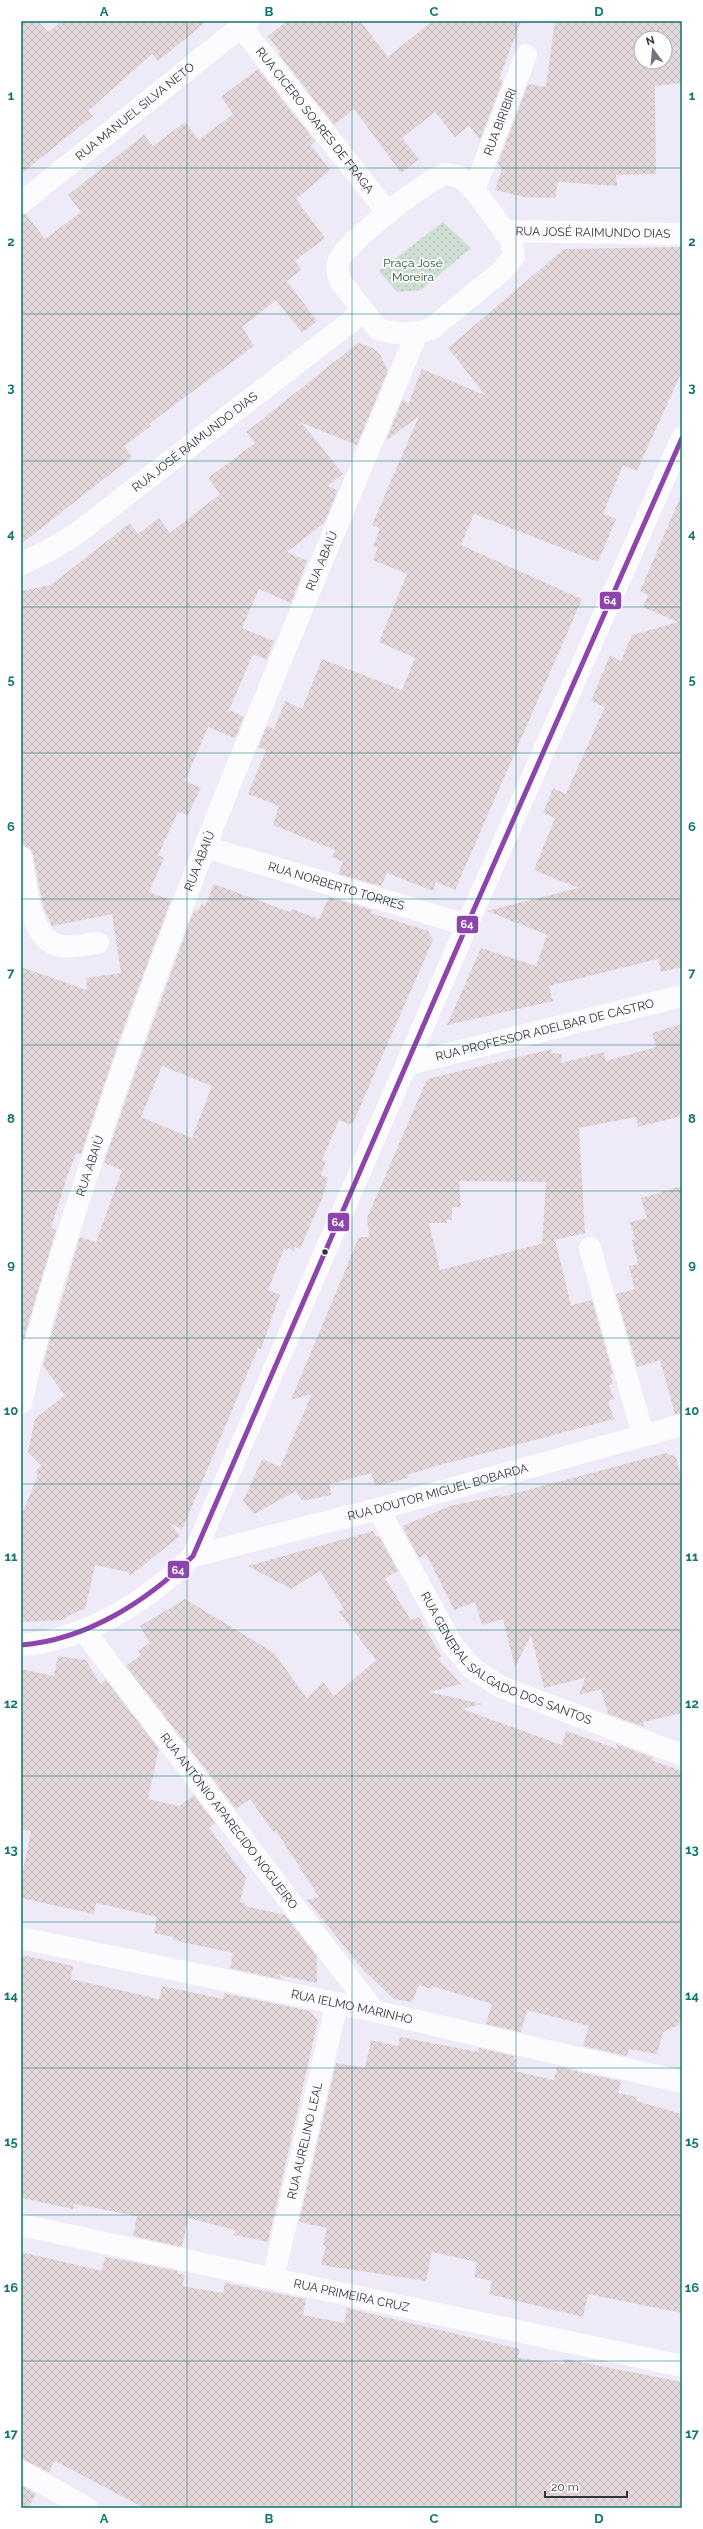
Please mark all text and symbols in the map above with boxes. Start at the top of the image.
text: A [100,4,109,19]
text: B [265,4,274,19]
text: C [430,4,439,19]
text: D [594,4,604,19]
north arrow [633,30,673,70]
text: N [645,33,656,48]
street label: RUA CICERO SOARES DE FRAGA [253,45,377,196]
street label: RUA MANUEL SILVA NETO [73,60,197,164]
street label: RUA BIRIBIRI [481,86,520,158]
text: 1 [8,88,15,103]
text: 1 [689,88,696,103]
street label: RUA JOSÉ RAIMUNDO DIAS [515,224,671,241]
text: 2 [7,234,15,249]
text: 2 [688,234,696,249]
park label: Praça José Moreira [383,256,443,284]
text: 3 [7,380,15,395]
text: 3 [688,380,696,395]
street label: RUA JOSÉ RAIMUNDO DIAS [129,389,260,495]
text: 4 [7,526,15,541]
text: 4 [688,526,696,541]
street label: RUA ABAIÚ [303,529,340,593]
line badge: 64 [599,591,622,610]
text: 64 [604,594,616,607]
text: 5 [7,672,15,687]
text: 5 [688,672,696,687]
text: 6 [7,819,15,834]
text: 6 [688,819,696,834]
street label: RUA ABAIÚ [182,829,218,893]
street label: RUA NORBERTO TORRES [266,859,406,913]
line badge: 64 [456,915,479,934]
text: 64 [461,918,473,931]
text: 7 [7,965,15,980]
text: 7 [688,965,696,980]
street label: RUA PROFESSOR ADELBAR DE CASTRO [434,996,656,1064]
text: 8 [7,1111,15,1126]
text: 8 [688,1111,696,1126]
street label: RUA ABAIÚ [73,1134,107,1198]
line badge: 64 [327,1212,350,1232]
text: 64 [332,1216,344,1229]
unlabelled marker [320,1247,330,1257]
text: 9 [7,1257,15,1272]
text: 9 [688,1257,696,1272]
text: 10 [4,1403,18,1418]
text: 10 [685,1403,699,1418]
street label: RUA DOUTOR MIGUEL BOBARDA [346,1461,530,1523]
text: 11 [5,1549,18,1564]
text: 11 [686,1549,699,1564]
line badge: 64 [167,1560,190,1579]
text: 64 [172,1564,184,1577]
street label: RUA GENERAL SALGADO DOS SANTOS [418,1590,594,1727]
text: 12 [4,1696,18,1711]
text: 12 [685,1696,699,1711]
street label: RUA ANTÔNIO APARECIDO NOGUEIRO [157,1730,301,1912]
text: 13 [4,1842,18,1857]
text: 13 [685,1842,699,1857]
street label: RUA IELMO MARINHO [290,1987,414,2027]
text: 14 [4,1988,18,2003]
text: 14 [685,1988,699,2003]
street label: RUA AURELINO LEAL [285,2081,325,2201]
text: 15 [4,2134,18,2149]
text: 15 [685,2134,699,2149]
street label: RUA PRIMEIRA CRUZ [292,2276,411,2315]
text: 16 [4,2280,18,2295]
text: 16 [685,2280,699,2295]
text: 17 [4,2426,19,2441]
text: 17 [685,2426,700,2441]
scale bar [545,2473,627,2499]
text: 20 m [551,2480,579,2494]
text: A [100,2511,109,2526]
text: B [265,2511,274,2526]
text: C [430,2511,439,2526]
text: D [594,2511,604,2526]

